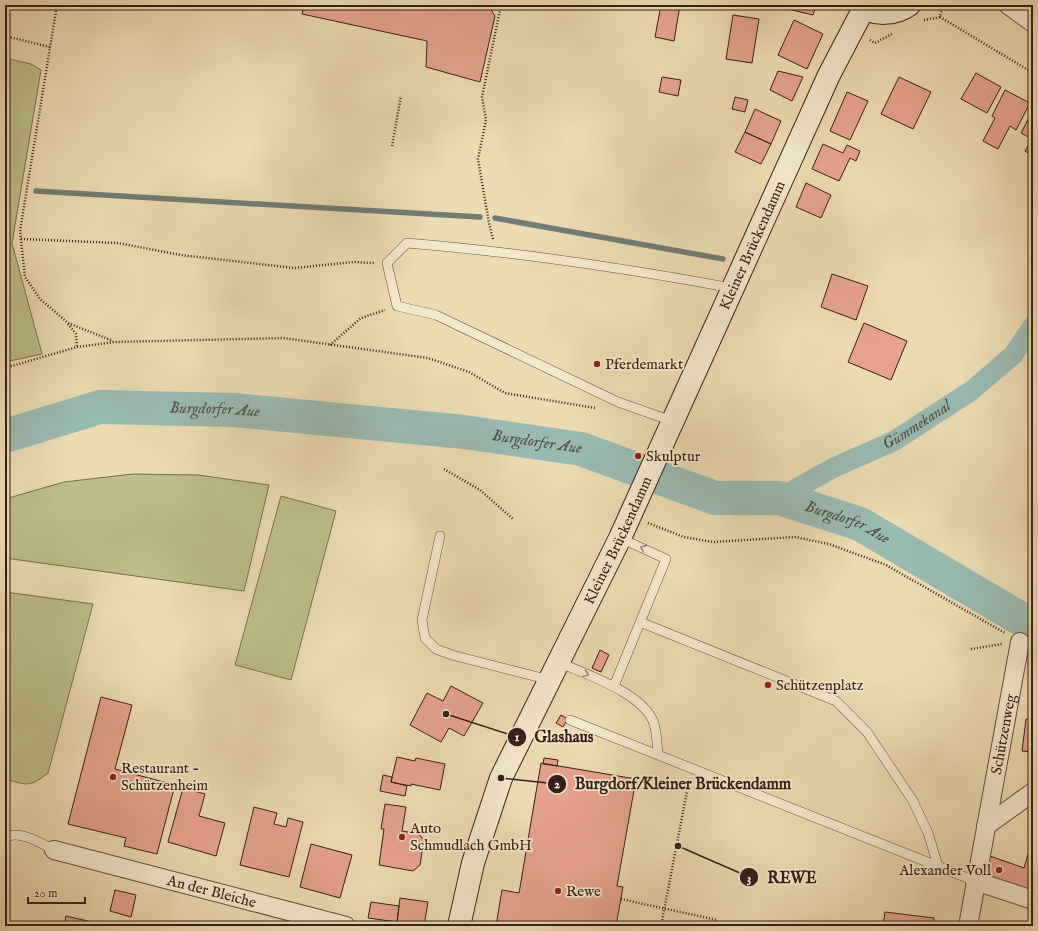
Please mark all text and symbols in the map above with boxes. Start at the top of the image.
street label: Kleiner Brückendamm [715,177,790,313]
place label: Pferdemarkt [605,355,683,374]
marker: Pferdemarkt [592,359,602,369]
water label: Gümmekanal [880,396,956,455]
water label: Burgdorfer Aue [169,399,261,422]
water label: Burgdorfer Aue [491,426,584,459]
place label: Skulptur [646,447,701,466]
marker: Skulptur [633,451,643,461]
street label: Kleiner Brückendamm [579,473,656,607]
water label: Burgdorfer Aue [802,497,894,550]
one-way arrow [640,545,647,553]
one-way arrow [581,669,589,677]
place label: Schützenplatz [776,676,864,695]
marker: Schützenplatz [763,680,773,690]
street label: Schützenweg [986,692,1020,776]
callout: Glashaus [507,723,602,751]
text: Glashaus [535,728,594,748]
text: 1 [515,730,520,745]
place label: Restaurant - Schützenheim [121,759,209,795]
callout: Burgdorf/Kleiner Brückendamm [547,770,799,798]
marker: Restaurant - Schützenheim [108,772,118,782]
text: Burgdorf/Kleiner Brückendamm [575,775,792,795]
text: 2 [554,777,560,792]
place label: Auto Schmudlach GmbH [409,819,532,855]
marker: Auto Schmudlach GmbH [397,832,407,842]
place label: Alexander Voll [898,861,992,880]
callout: REWE [739,863,824,891]
marker: Alexander Voll [994,865,1004,875]
text: REWE [767,869,817,889]
street label: An der Bleiche [164,870,258,912]
text: 3 [747,871,751,886]
scale bar [28,879,85,905]
place label: Rewe [566,882,601,901]
text: 20 m [34,886,57,901]
marker: Rewe [553,886,563,896]

